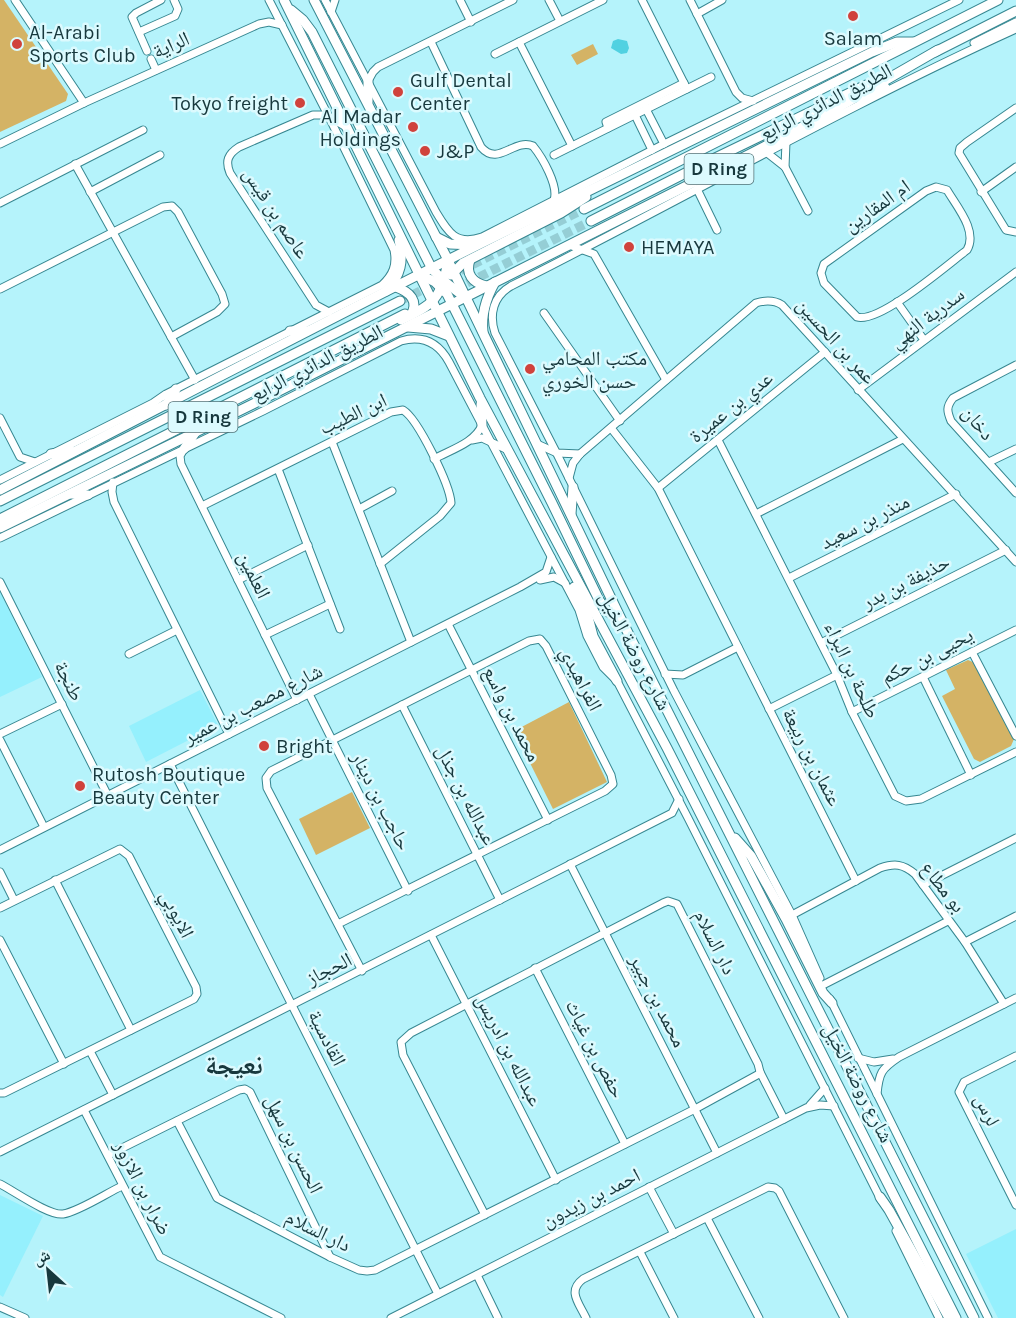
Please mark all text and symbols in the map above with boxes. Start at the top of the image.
marker: Salam [846,9,860,23]
place label: Al-Arabi Sports Club [29,21,136,67]
street label: الراية [149,27,193,63]
place label: Salam [824,27,882,50]
marker: Al-Arabi Sports Club [10,37,24,51]
street label: الطريق الدائري الرابع [756,59,898,149]
place label: Gulf Dental Center [410,69,512,115]
marker: Gulf Dental Center [391,85,405,99]
place label: Tokyo freight [172,92,288,115]
marker: Tokyo freight [293,96,307,110]
place label: Al Madar Holdings [319,105,402,151]
marker: Al Madar Holdings [406,120,420,134]
place label: J&P [437,140,474,163]
marker: J&P [418,144,432,158]
road number: D Ring [684,154,754,184]
street label: عاصم بن قيس [236,163,314,264]
street label: ام المقارين [839,175,916,239]
place label: HEMAYA [641,236,715,259]
marker: HEMAYA [622,240,636,254]
street label: سدرية النهي [885,283,971,357]
street label: عمر بن الحسين [791,293,881,389]
street label: الطريق الدائري الرابع [247,320,389,410]
place label: مكتب المحامي حسن الخوري [542,347,647,397]
marker: مكتب المحامي حسن الخوري [523,362,537,376]
street label: عدي بن عميرة [685,366,780,451]
street label: ابن الطيب [316,388,390,440]
street label: دخان [957,401,999,445]
road number: D Ring [168,402,238,432]
street label: منذر بن سعيد [817,490,913,554]
street label: العلمين [233,548,275,602]
street label: حذيفة بن بدر [857,550,954,614]
street label: شارع روضة الخيل [593,588,676,715]
street label: طلحة بن البراء [820,618,884,722]
street label: يحيى بن حكم [877,623,978,691]
street label: الفراهيدي [552,643,607,717]
street label: طنجة [49,657,89,705]
street label: شارع مصعب بن عمير [179,659,327,750]
street label: محمد بن واسع [477,663,546,766]
street label: عثمان بن ربيعة [778,704,846,810]
place label: Bright [276,735,333,758]
marker: Bright [257,739,271,753]
street label: عبدالله بن جذل [431,741,501,849]
street label: حاجب بن دينار [346,747,416,854]
place label: Rutosh Boutique Beauty Center [92,763,245,809]
marker: Rutosh Boutique Beauty Center [73,779,87,793]
street label: بو مطاع [915,857,970,918]
street label: الايوبي [152,886,199,944]
street label: دار السلام [687,906,741,979]
street label: الحجاز [301,948,356,991]
street label: محمد بن جبير [624,950,691,1051]
street label: عبدالله بن ادريس [471,990,547,1110]
street label: حفص بن غياث [560,996,630,1102]
street label: القادسية [303,1006,351,1070]
street label: شارع روضة الخيل [817,1020,898,1147]
district label: نعيجة [205,1050,263,1081]
street label: لرس [970,1090,1004,1130]
street label: الحسن بن سهل [260,1091,328,1197]
street label: ضرار بن الازور [109,1136,177,1239]
street label: احمد بن زيدون [538,1163,644,1233]
street label: دار السلام [281,1205,354,1258]
north arrow [18,1240,78,1300]
text: ش [30,1245,53,1269]

